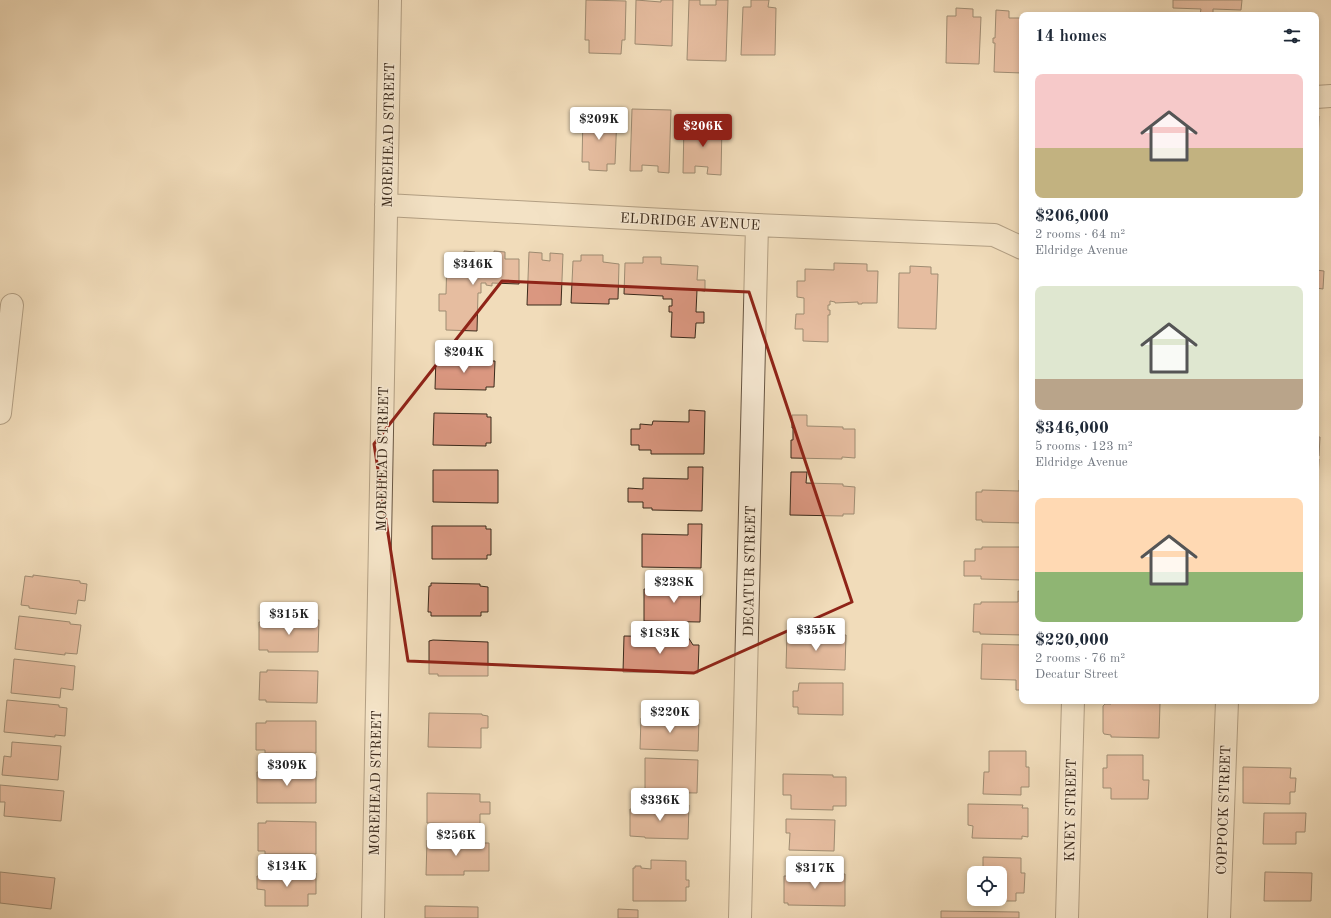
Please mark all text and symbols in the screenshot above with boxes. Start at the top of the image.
icon: filters [1281,25,1303,47]
text: 14 homes [1035,28,1107,45]
street label: MOREHEAD STREET [381,62,397,208]
icon: home [1133,100,1205,172]
pin: $209K [571,107,627,141]
text: $209K [579,113,619,126]
pin: $206K [675,114,731,148]
text: $206K [683,120,723,133]
text: $206,000 [1035,208,1109,225]
street label: ELDRIDGE AVENUE [620,211,760,233]
text: 2 rooms · 64 m² [1035,228,1125,241]
text: Eldridge Avenue [1035,244,1128,257]
pin: $346K [445,252,501,286]
text: $346K [453,258,493,271]
icon: home [1133,312,1205,384]
pin: $204K [436,340,492,374]
text: $204K [444,346,484,359]
street label: MOREHEAD STREET [375,386,391,532]
text: $346,000 [1035,420,1109,437]
text: 5 rooms · 123 m² [1035,440,1133,453]
text: Eldridge Avenue [1035,456,1128,469]
street label: DECATUR STREET [742,505,758,637]
icon: home [1133,524,1205,596]
pin: $238K [646,570,702,604]
text: $238K [654,576,694,589]
pin: $315K [261,602,317,636]
text: $315K [269,608,309,621]
pin: $355K [788,618,844,652]
pin: $183K [632,621,688,655]
text: $355K [796,624,836,637]
text: $183K [640,627,680,640]
text: $220,000 [1035,632,1109,649]
text: 2 rooms · 76 m² [1035,652,1125,665]
text: Decatur Street [1035,668,1118,681]
pin: $220K [642,700,698,734]
text: $220K [650,706,690,719]
street label: MOREHEAD STREET [368,710,384,856]
street label: COPPOCK STREET [1215,745,1233,875]
pin: $309K [259,753,315,787]
street label: KNEY STREET [1063,758,1079,862]
text: $309K [267,759,307,772]
pin: $336K [632,788,688,822]
text: $336K [640,794,680,807]
pin: $256K [428,823,484,857]
text: $256K [436,829,476,842]
pin: $134K [259,854,315,888]
pin: $317K [787,856,843,890]
text: $134K [267,860,307,873]
text: $317K [795,862,835,875]
map controls [967,866,1007,906]
button: locate [967,866,1007,906]

